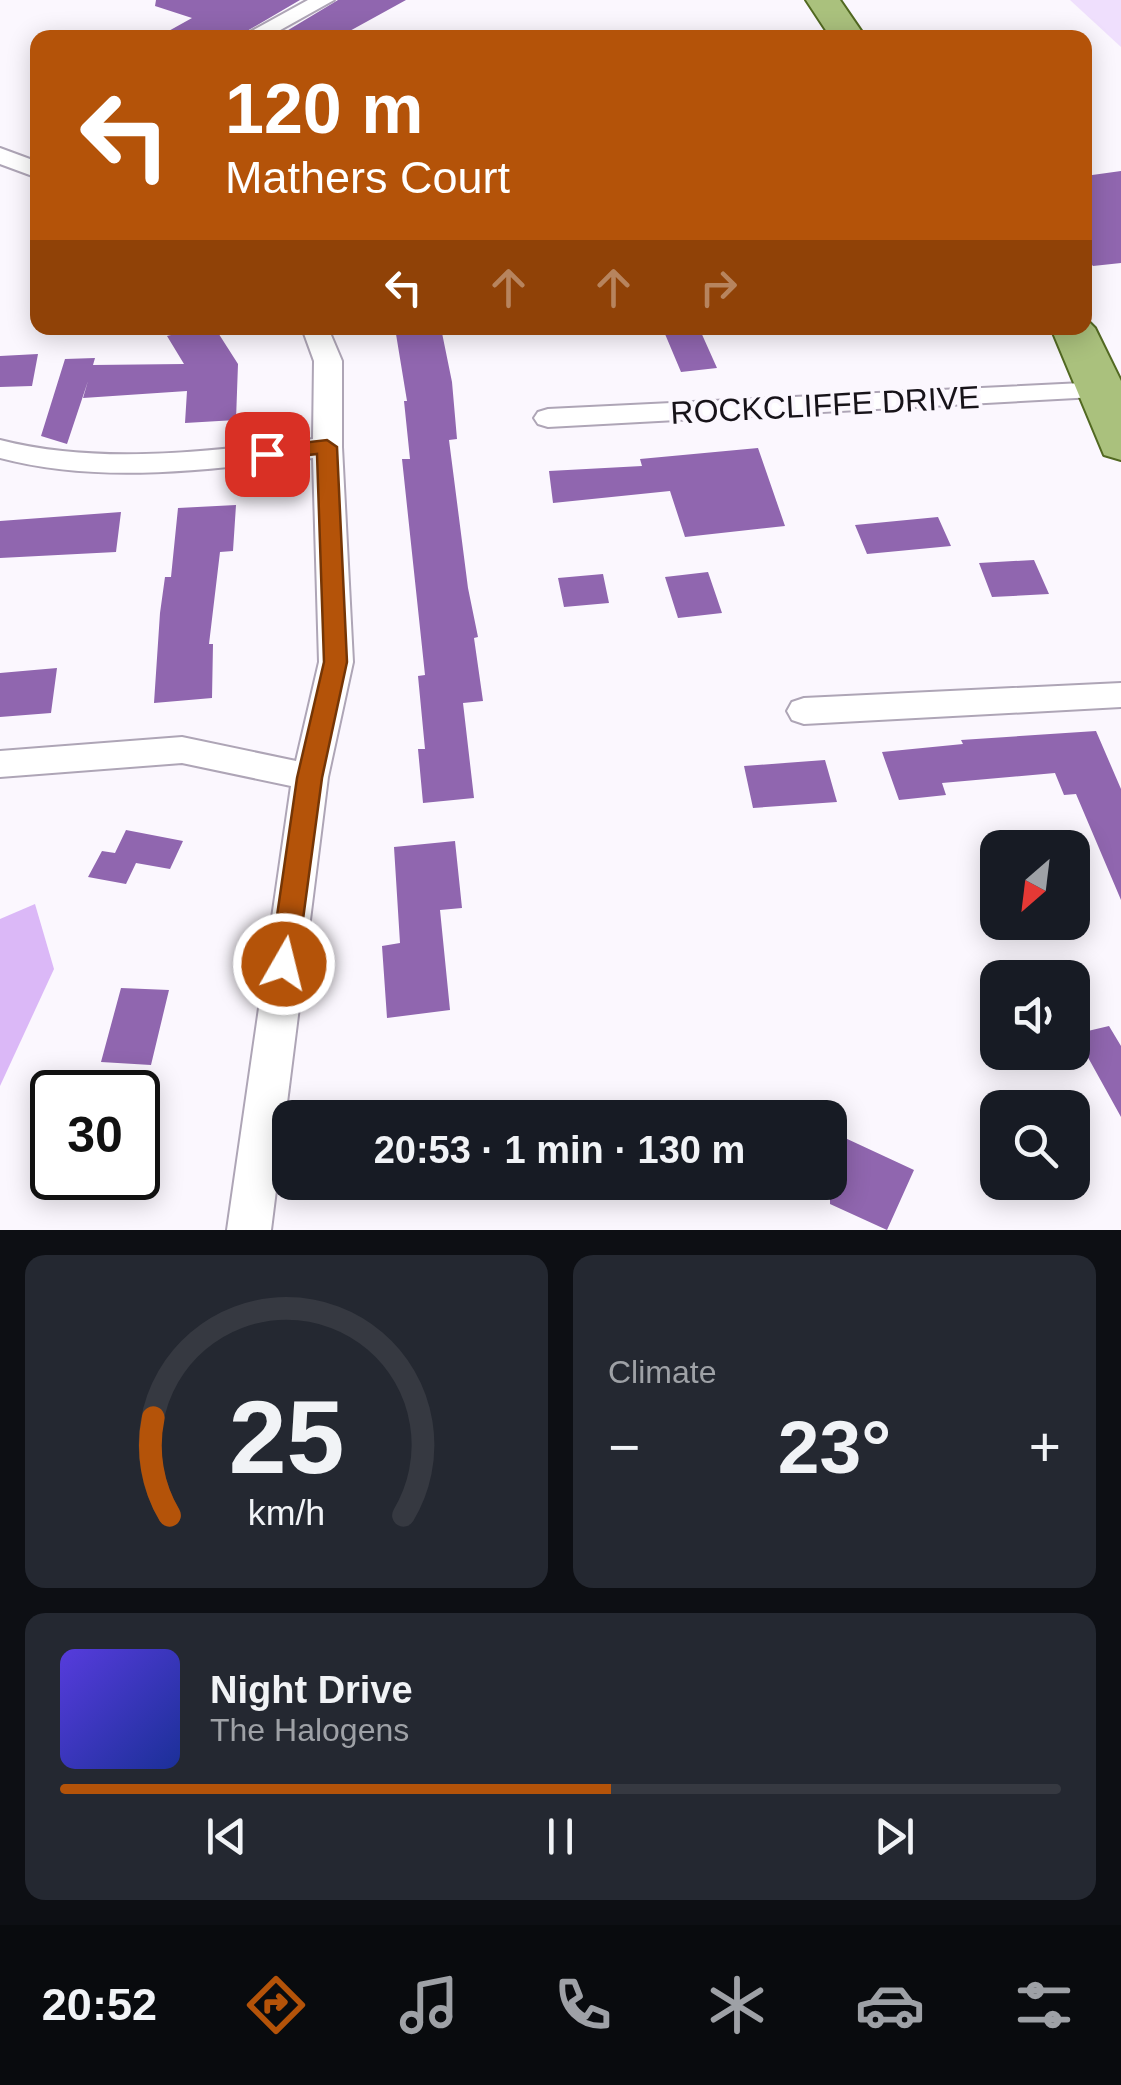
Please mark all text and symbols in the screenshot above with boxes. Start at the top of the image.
icon: left [60,70,190,200]
text: 120 m [225,70,423,148]
text: Mathers Court [225,152,510,203]
icon: left [376,260,431,315]
icon: ahead [481,260,536,315]
icon: ahead [586,260,641,315]
icon: right [691,260,746,315]
street label: ROCKCLIFFE DRIVE [670,379,980,431]
pin [225,412,310,497]
icon: arrive [240,427,295,482]
north arrow [980,830,1090,940]
map controls [980,830,1090,1200]
position arrow [232,912,336,1016]
button: sound [980,960,1090,1070]
speed limit sign: 30 [30,1070,160,1200]
button: search [980,1090,1090,1200]
text: 20:53 · 1 min · 130 m [374,1129,745,1171]
text: Climate [608,1354,716,1390]
text: 25 [229,1379,344,1495]
text: 23° [778,1405,891,1489]
text: − [608,1416,640,1478]
text: + [1029,1416,1061,1478]
text: km/h [248,1493,325,1533]
text: Night Drive [210,1669,413,1711]
text: The Halogens [210,1712,409,1748]
icon: previous [199,1809,254,1864]
icon: pause [533,1809,588,1864]
icon: next [867,1809,922,1864]
icon: directions [241,1970,311,2040]
icon: music [394,1970,464,2040]
icon: phone [548,1970,618,2040]
icon: climate [702,1970,772,2040]
icon: car [855,1970,925,2040]
icon: filters [1009,1970,1079,2040]
text: 20:52 [42,1979,157,2030]

